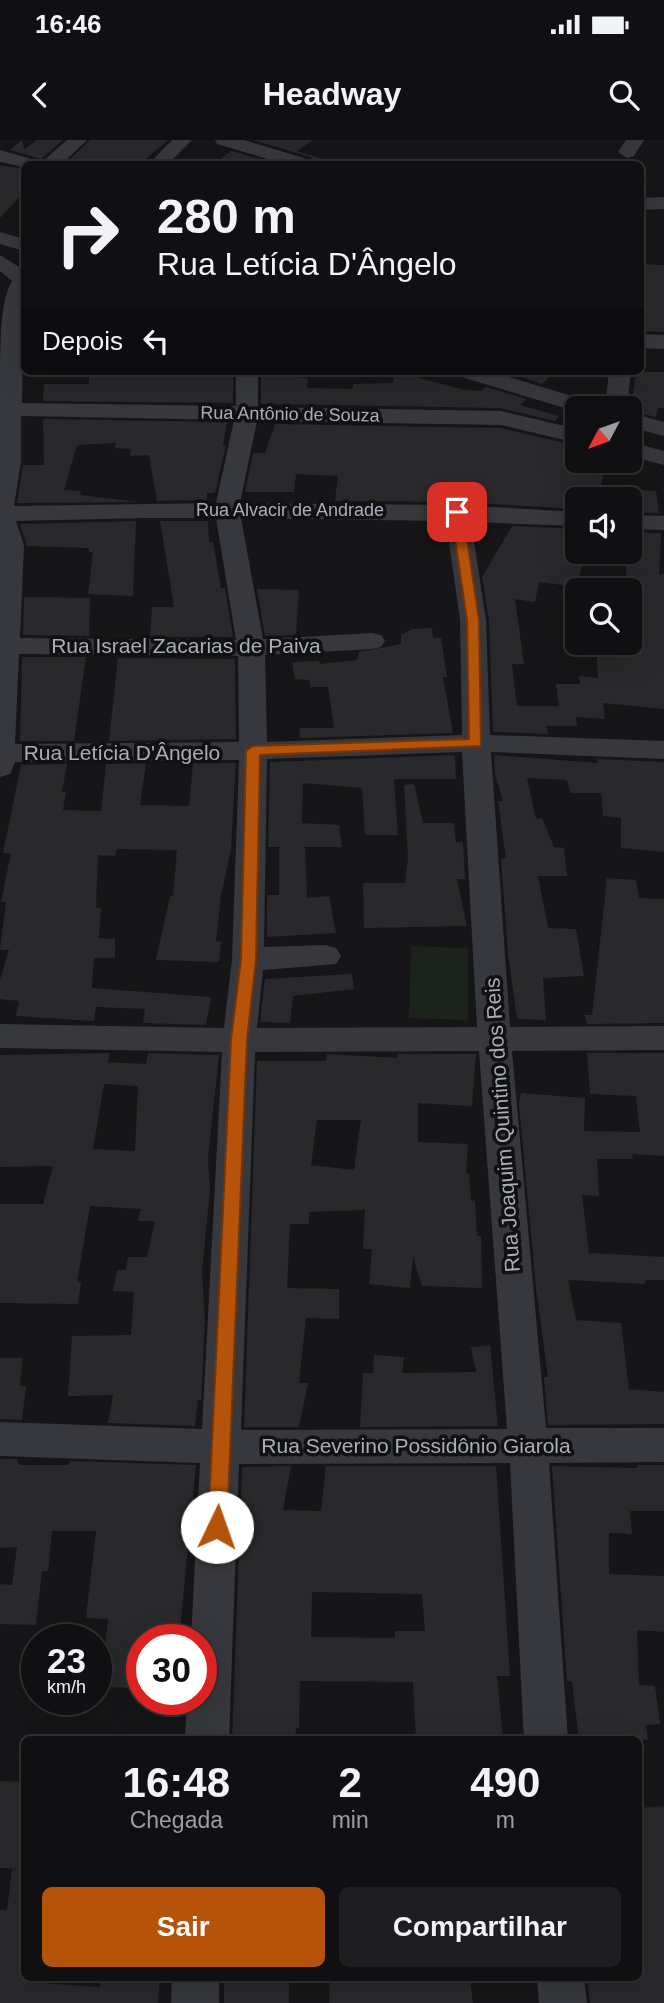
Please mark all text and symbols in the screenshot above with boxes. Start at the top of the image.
text: 16:46 [35,9,102,39]
icon: back [21,76,59,114]
text: Headway [263,76,401,112]
icon: search [605,76,643,114]
icon: right [42,189,133,280]
text: 280 m [157,189,296,243]
text: Rua Letícia D'Ângelo [157,246,457,282]
icon: left [137,322,175,360]
text: Depois [42,326,123,356]
north arrow [565,396,642,472]
map controls [565,396,642,655]
street label: Rua Antônio de Souza [200,402,381,426]
pin [427,482,487,542]
button: sound [565,487,642,564]
icon: arrive [438,493,476,531]
street label: Rua Alvacir de Andrade [196,500,384,520]
button: search [565,578,642,655]
street label: Rua Israel Zacarias de Paiva [51,634,321,657]
street label: Rua Letícia D'Ângelo [24,741,220,764]
street label: Rua Joaquim Quintino dos Reis [480,977,524,1273]
street label: Rua Severino Possidônio Giarola [261,1434,571,1457]
position arrow [180,1490,254,1564]
speed limit sign: 30 [126,1624,217,1715]
text: 23 [47,1641,86,1680]
text: km/h [47,1677,86,1697]
text: 16:48 [123,1759,230,1806]
text: 2 [338,1759,362,1806]
text: 490 [470,1759,540,1806]
text: Chegada [130,1807,223,1833]
text: min [332,1807,369,1833]
text: m [496,1807,515,1833]
button: Sair [42,1887,325,1967]
button: Compartilhar [339,1887,621,1967]

